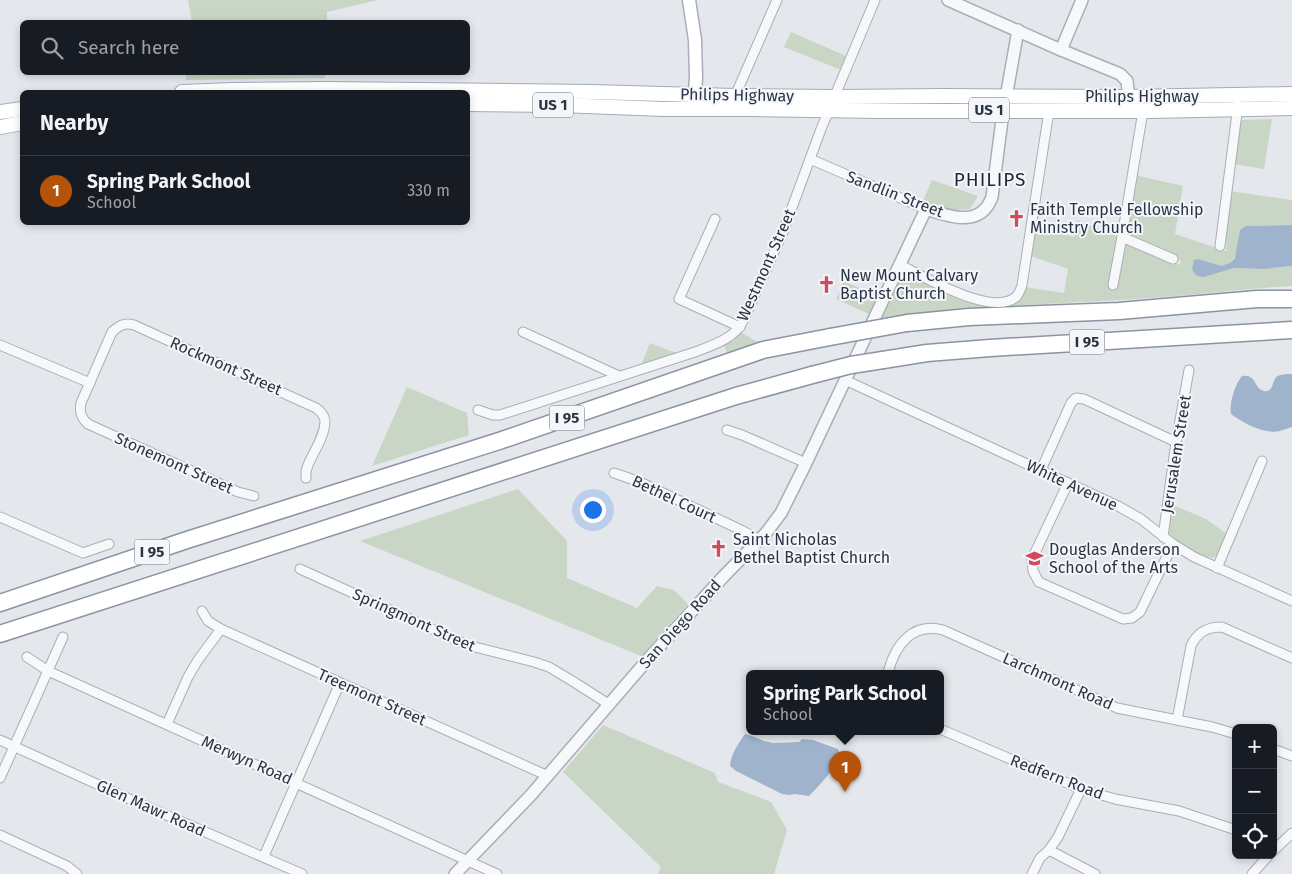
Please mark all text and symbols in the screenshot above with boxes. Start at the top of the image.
search box [20,20,470,75]
icon: search [38,34,66,62]
text: Search here [78,36,179,59]
street label: Philips Highway [680,85,794,105]
street label: Philips Highway [1085,87,1199,106]
road number: US 1 [533,92,573,118]
road number: US 1 [969,98,1009,122]
text: Nearby [40,110,108,136]
street label: Sandlin Street [844,167,947,221]
district label: PHILIPS [954,168,1026,191]
text: Spring Park School [87,170,250,193]
text: 1 [52,181,60,200]
text: 330 m [407,181,450,200]
text: School [87,193,136,212]
place label: Faith Temple Fellowship Ministry Church [1030,200,1203,237]
street label: Westmont Street [733,206,799,324]
church icon: Faith Temple Fellowship Ministry Church [1006,208,1026,228]
place label: New Mount Calvary Baptist Church [840,266,978,303]
church icon: New Mount Calvary Baptist Church [816,274,836,294]
road number: I 95 [1070,330,1104,354]
street label: Rockmont Street [167,333,285,399]
street label: Jerusalem Street [1157,393,1195,515]
road number: I 95 [550,406,584,430]
street label: Stonemont Street [112,428,236,498]
street label: White Avenue [1023,456,1121,514]
street label: Bethel Court [629,471,719,527]
your location [580,497,606,523]
place label: Saint Nicholas Bethel Baptist Church [733,530,890,567]
church icon: Saint Nicholas Bethel Baptist Church [709,538,729,558]
road number: I 95 [134,540,170,564]
place label: Douglas Anderson School of the Arts [1049,540,1180,577]
school or university icon: Douglas Anderson School of the Arts [1025,548,1045,568]
street label: San Diego Road [635,576,725,672]
street label: Springmont Street [350,584,479,656]
street label: Larchmont Road [1000,648,1116,714]
street label: Treemont Street [315,665,429,730]
popup [746,670,944,735]
text: Spring Park School [763,682,927,705]
text: School [763,705,812,724]
map controls [1232,724,1277,859]
button: + [1232,724,1277,769]
street label: Merwyn Road [199,732,295,788]
pin: 1 [829,751,861,792]
street label: Redfern Road [1008,751,1106,803]
button: − [1232,769,1277,814]
street label: Glen Mawr Road [94,776,208,840]
button: locate [1232,814,1277,859]

